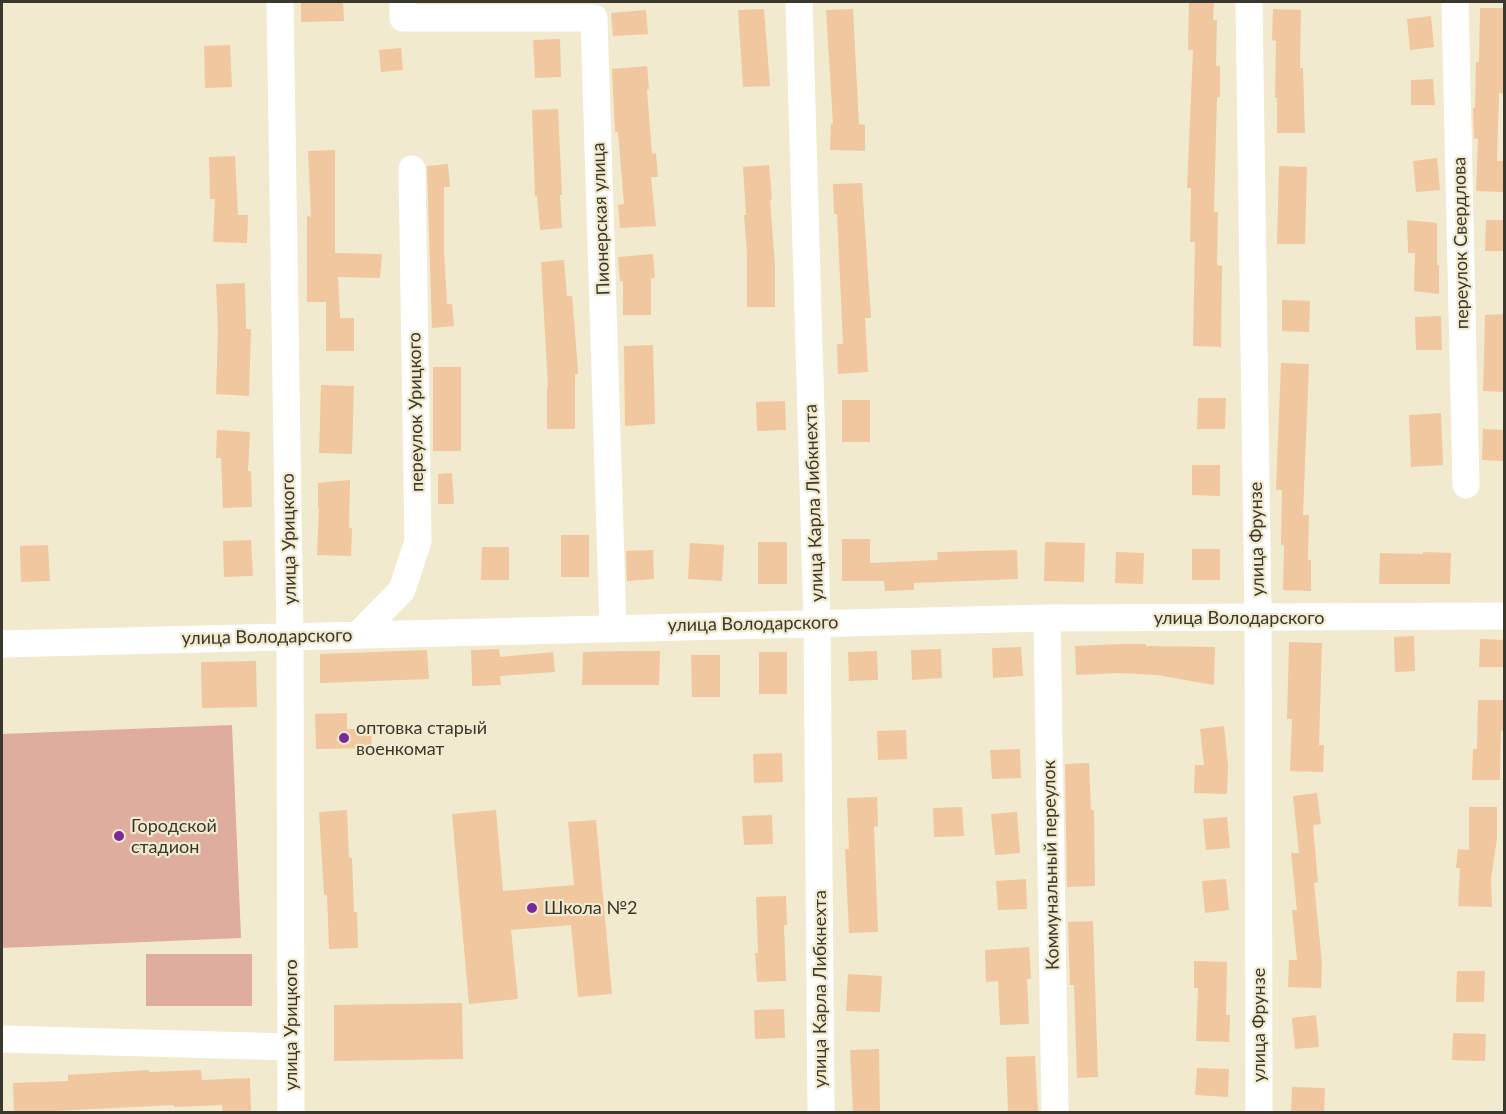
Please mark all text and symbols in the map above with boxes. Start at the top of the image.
street label: Пионерская улица [588,142,614,296]
street label: переулок Свердлова [1449,157,1473,329]
street label: переулок Урицкого [404,332,428,492]
street label: улица Карла Либкнехта [800,404,828,602]
street label: улица Урицкого [277,473,301,605]
street label: улица Фрунзе [1245,482,1269,596]
street label: улица Володарского [1154,607,1324,629]
street label: улица Володарского [667,612,839,636]
street label: улица Володарского [181,625,353,649]
place label: оптовка старый военкомат [356,717,487,760]
marker: оптовка старый военкомат [337,731,351,745]
street label: Коммунальный переулок [1038,760,1064,970]
place label: Городской стадион [131,815,217,858]
marker: Городской стадион [112,829,126,843]
street label: улица Карла Либкнехта [809,890,831,1088]
place label: Школа №2 [544,897,637,919]
marker: Школа №2 [525,901,539,915]
street label: улица Урицкого [280,959,302,1091]
street label: улица Фрунзе [1248,968,1270,1082]

